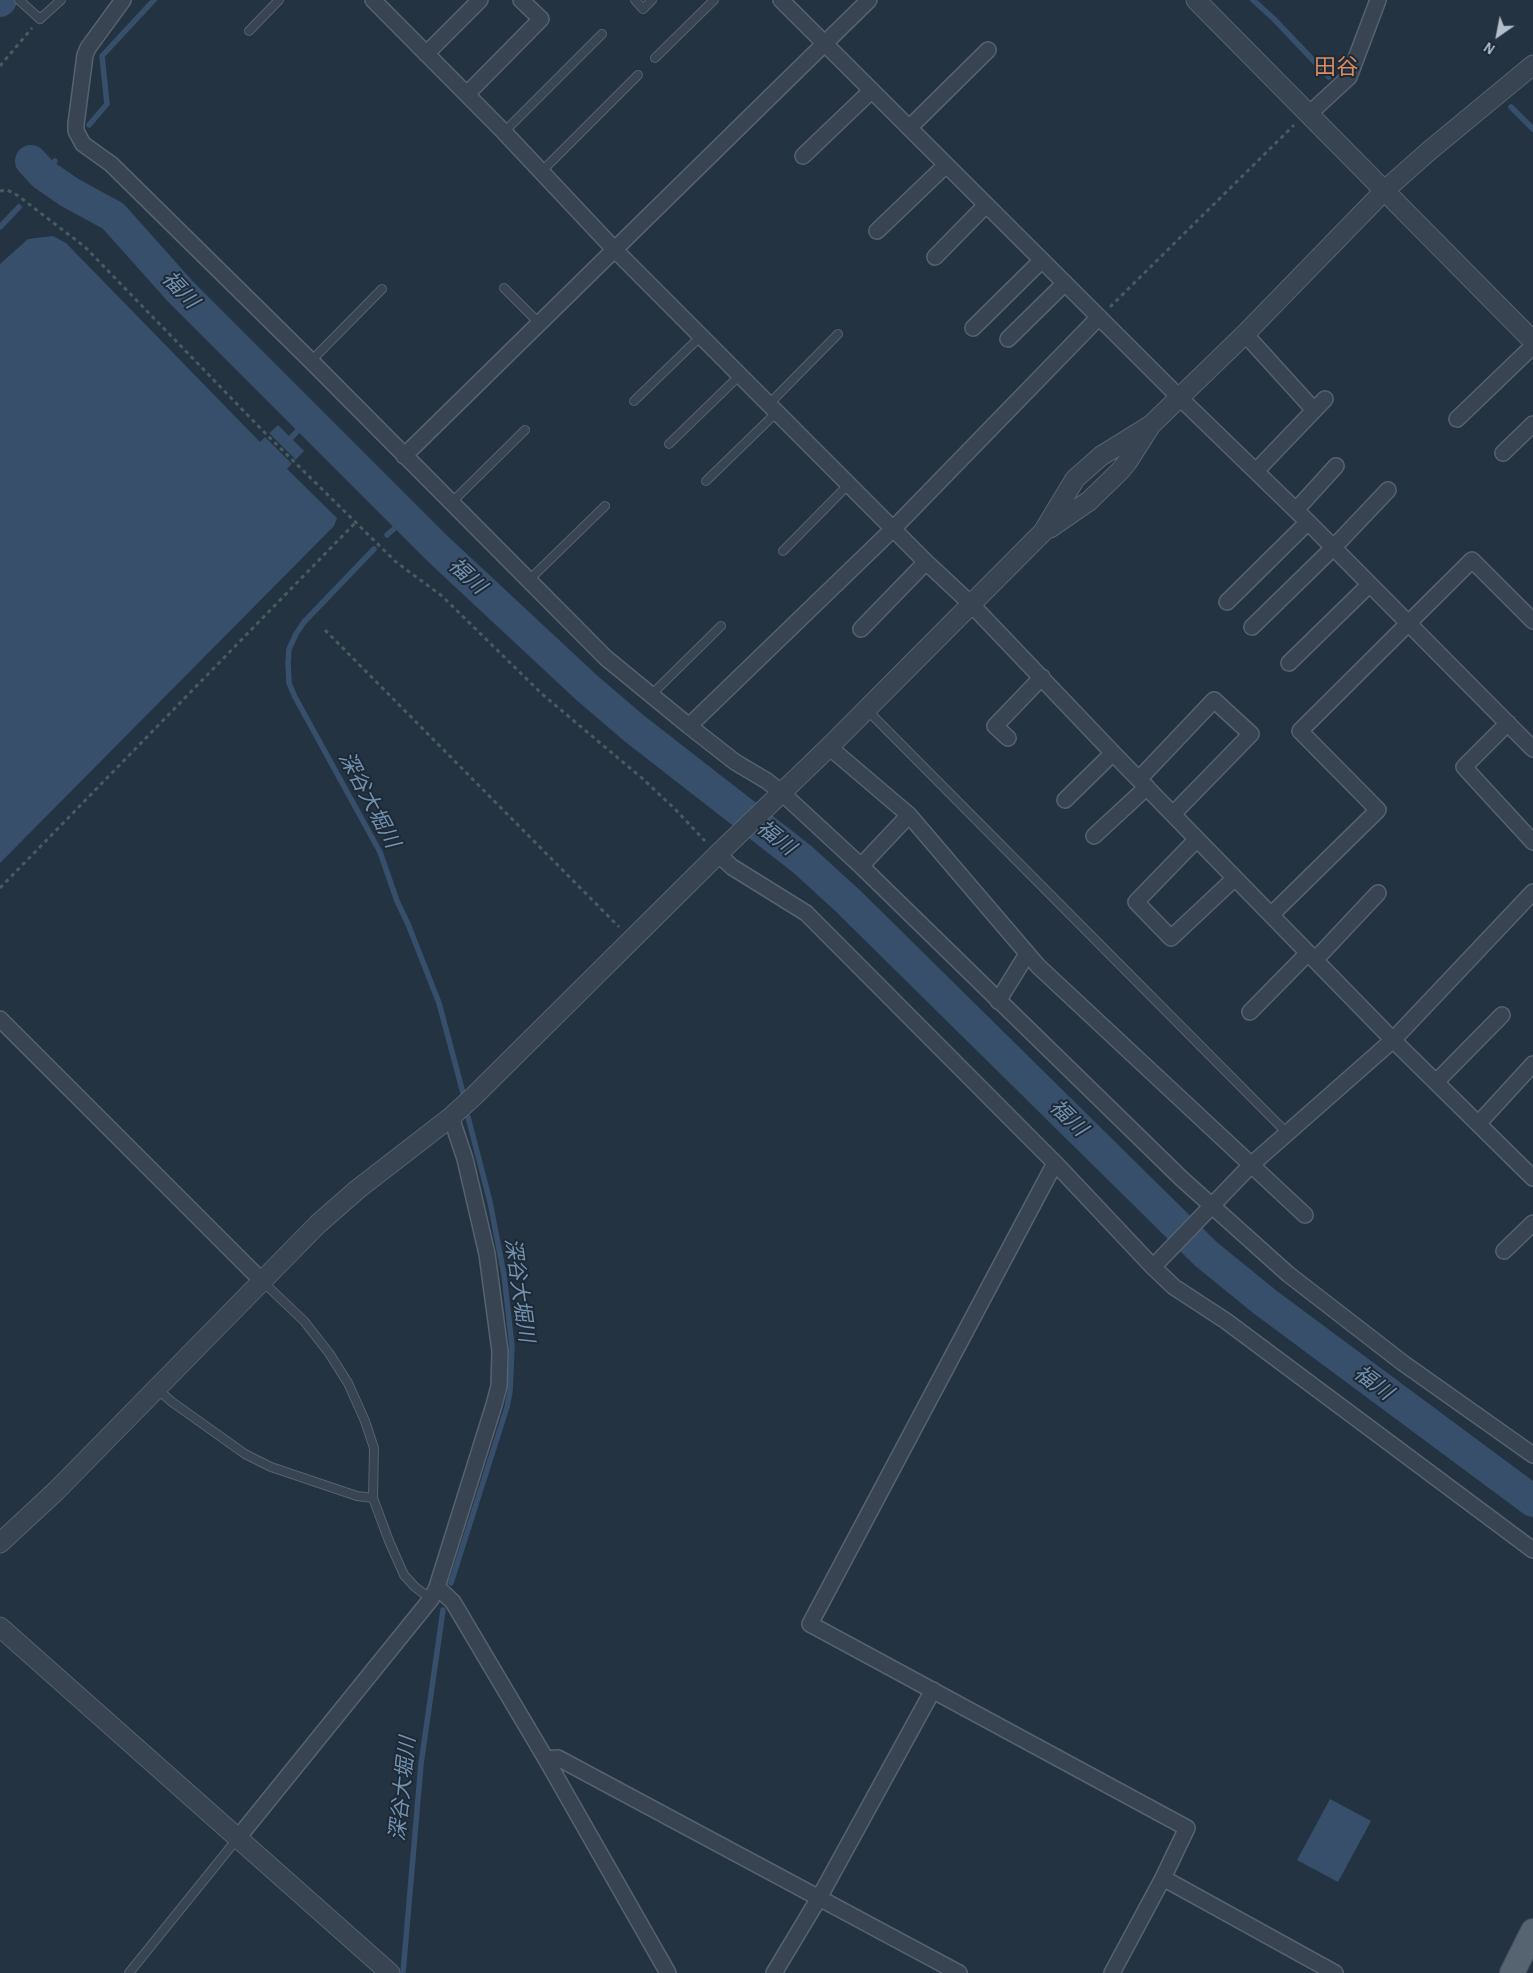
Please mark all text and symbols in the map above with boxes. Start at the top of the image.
north arrow [1473,10,1523,60]
text: N [1482,39,1498,56]
district label: 田谷 [1314,54,1358,80]
water label: 福川 [156,266,204,314]
water label: 福川 [443,553,491,599]
water label: 深谷大堀川 [333,748,405,852]
water label: 福川 [752,815,800,861]
water label: 福川 [1044,1094,1092,1142]
water label: 深谷大堀川 [499,1236,539,1344]
water label: 福川 [1349,1360,1397,1406]
water label: 深谷大堀川 [385,1735,421,1843]

